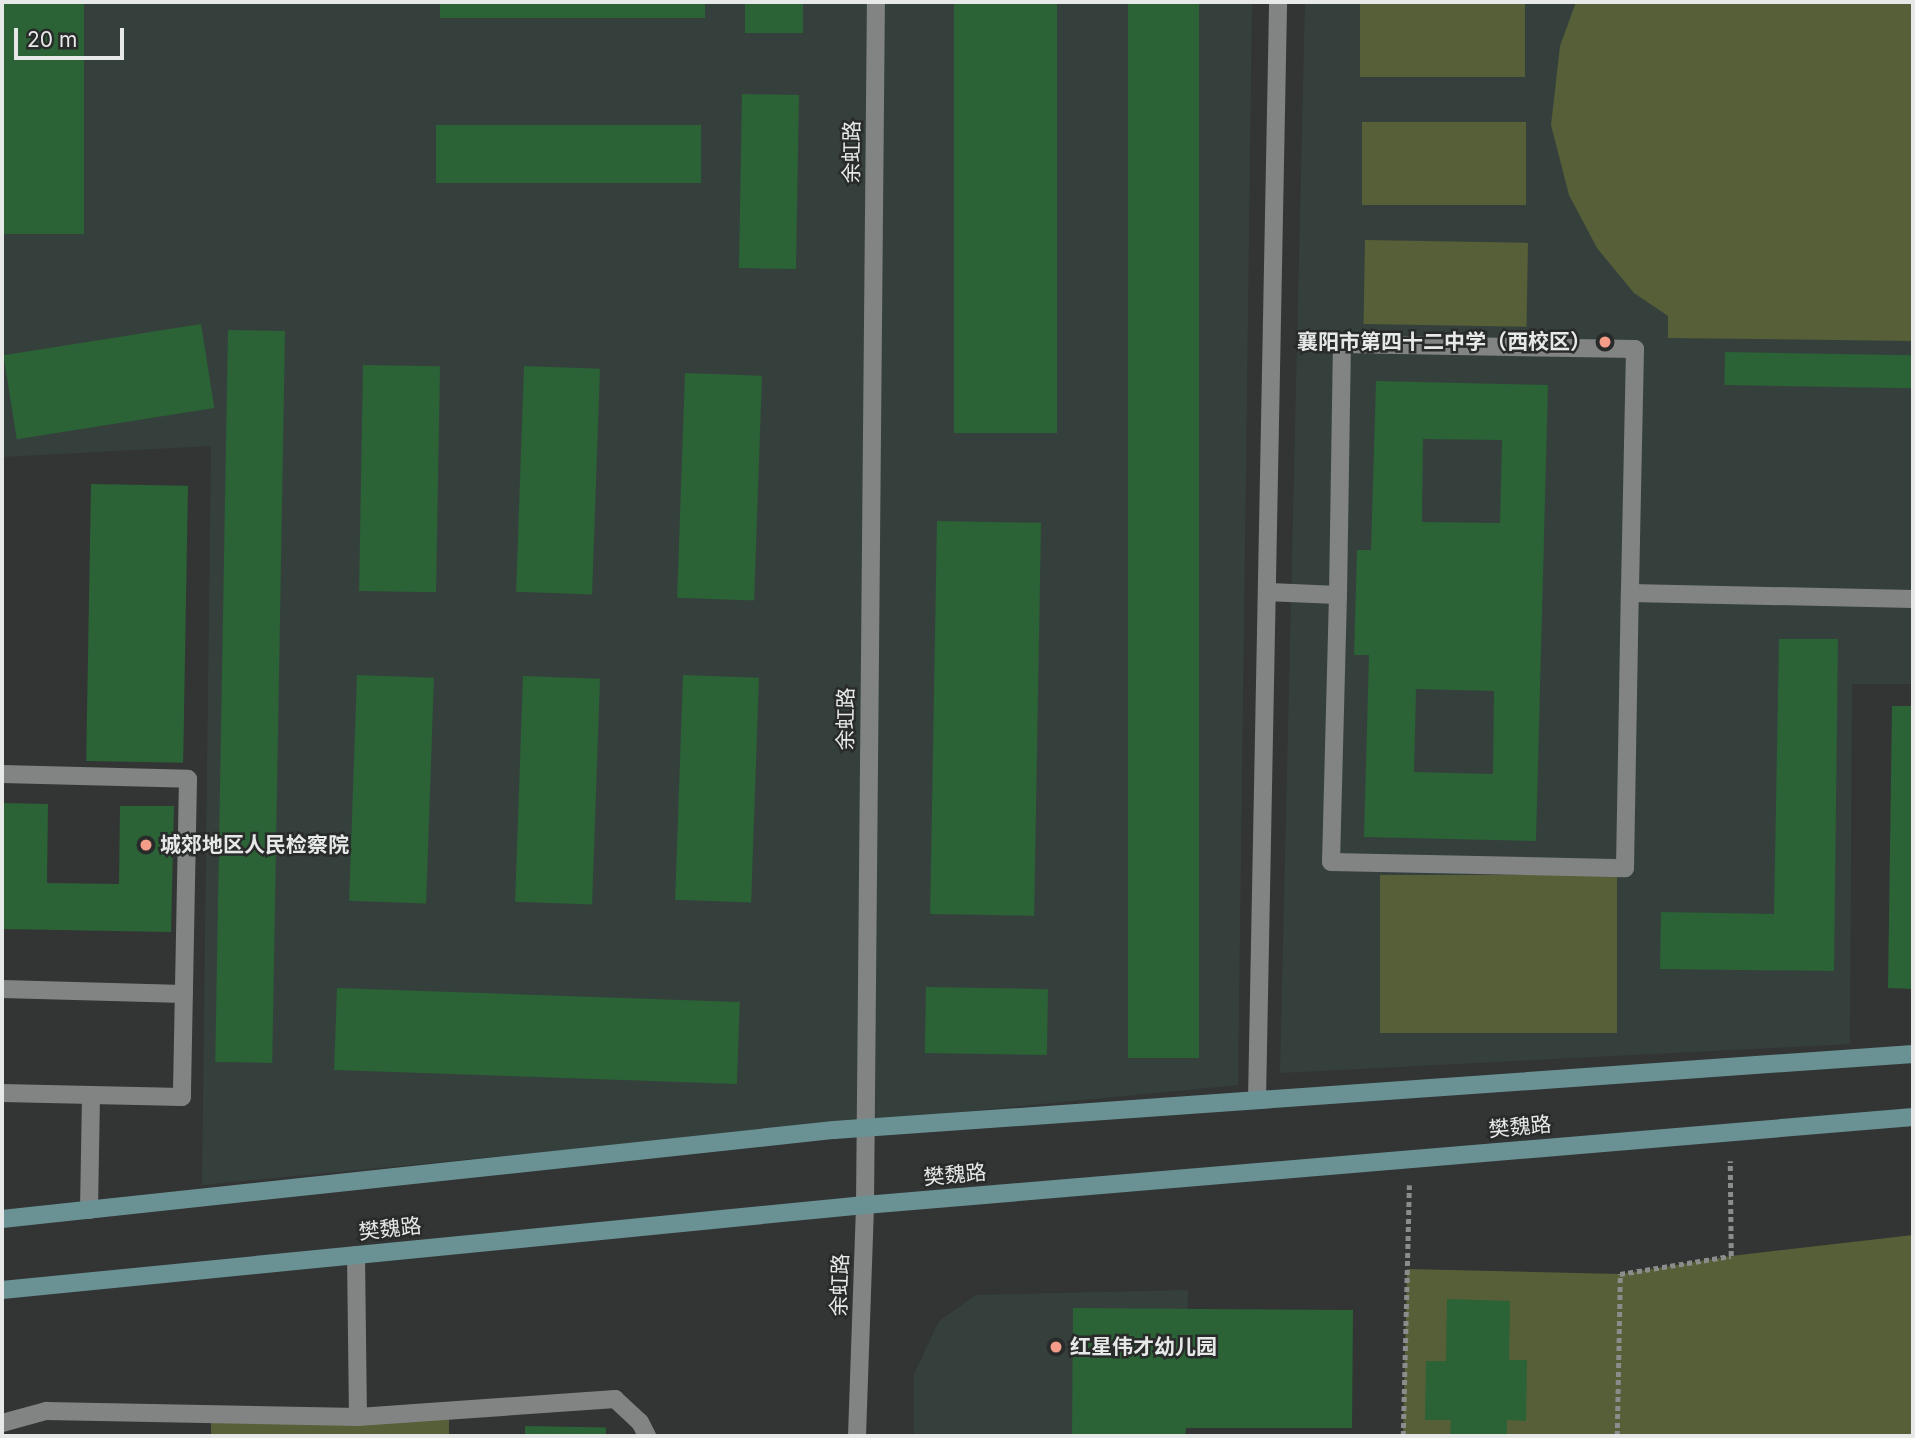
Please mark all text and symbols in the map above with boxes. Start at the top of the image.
scale bar [18,14,128,58]
text: 20 m [27,27,77,52]
street label: 余虹路 [839,120,865,184]
place label: 襄阳市第四十二中学（西校区） [1297,329,1591,355]
marker: 襄阳市第四十二中学（西校区） [1597,334,1613,350]
street label: 余虹路 [833,687,859,751]
place label: 城郊地区人民检察院 [160,832,349,858]
marker: 城郊地区人民检察院 [138,837,154,853]
street label: 樊魏路 [1488,1112,1552,1142]
street label: 樊魏路 [923,1160,987,1190]
street label: 樊魏路 [357,1213,423,1245]
street label: 余虹路 [826,1253,854,1317]
place label: 红星伟才幼儿园 [1070,1334,1217,1360]
marker: 红星伟才幼儿园 [1048,1339,1064,1355]

